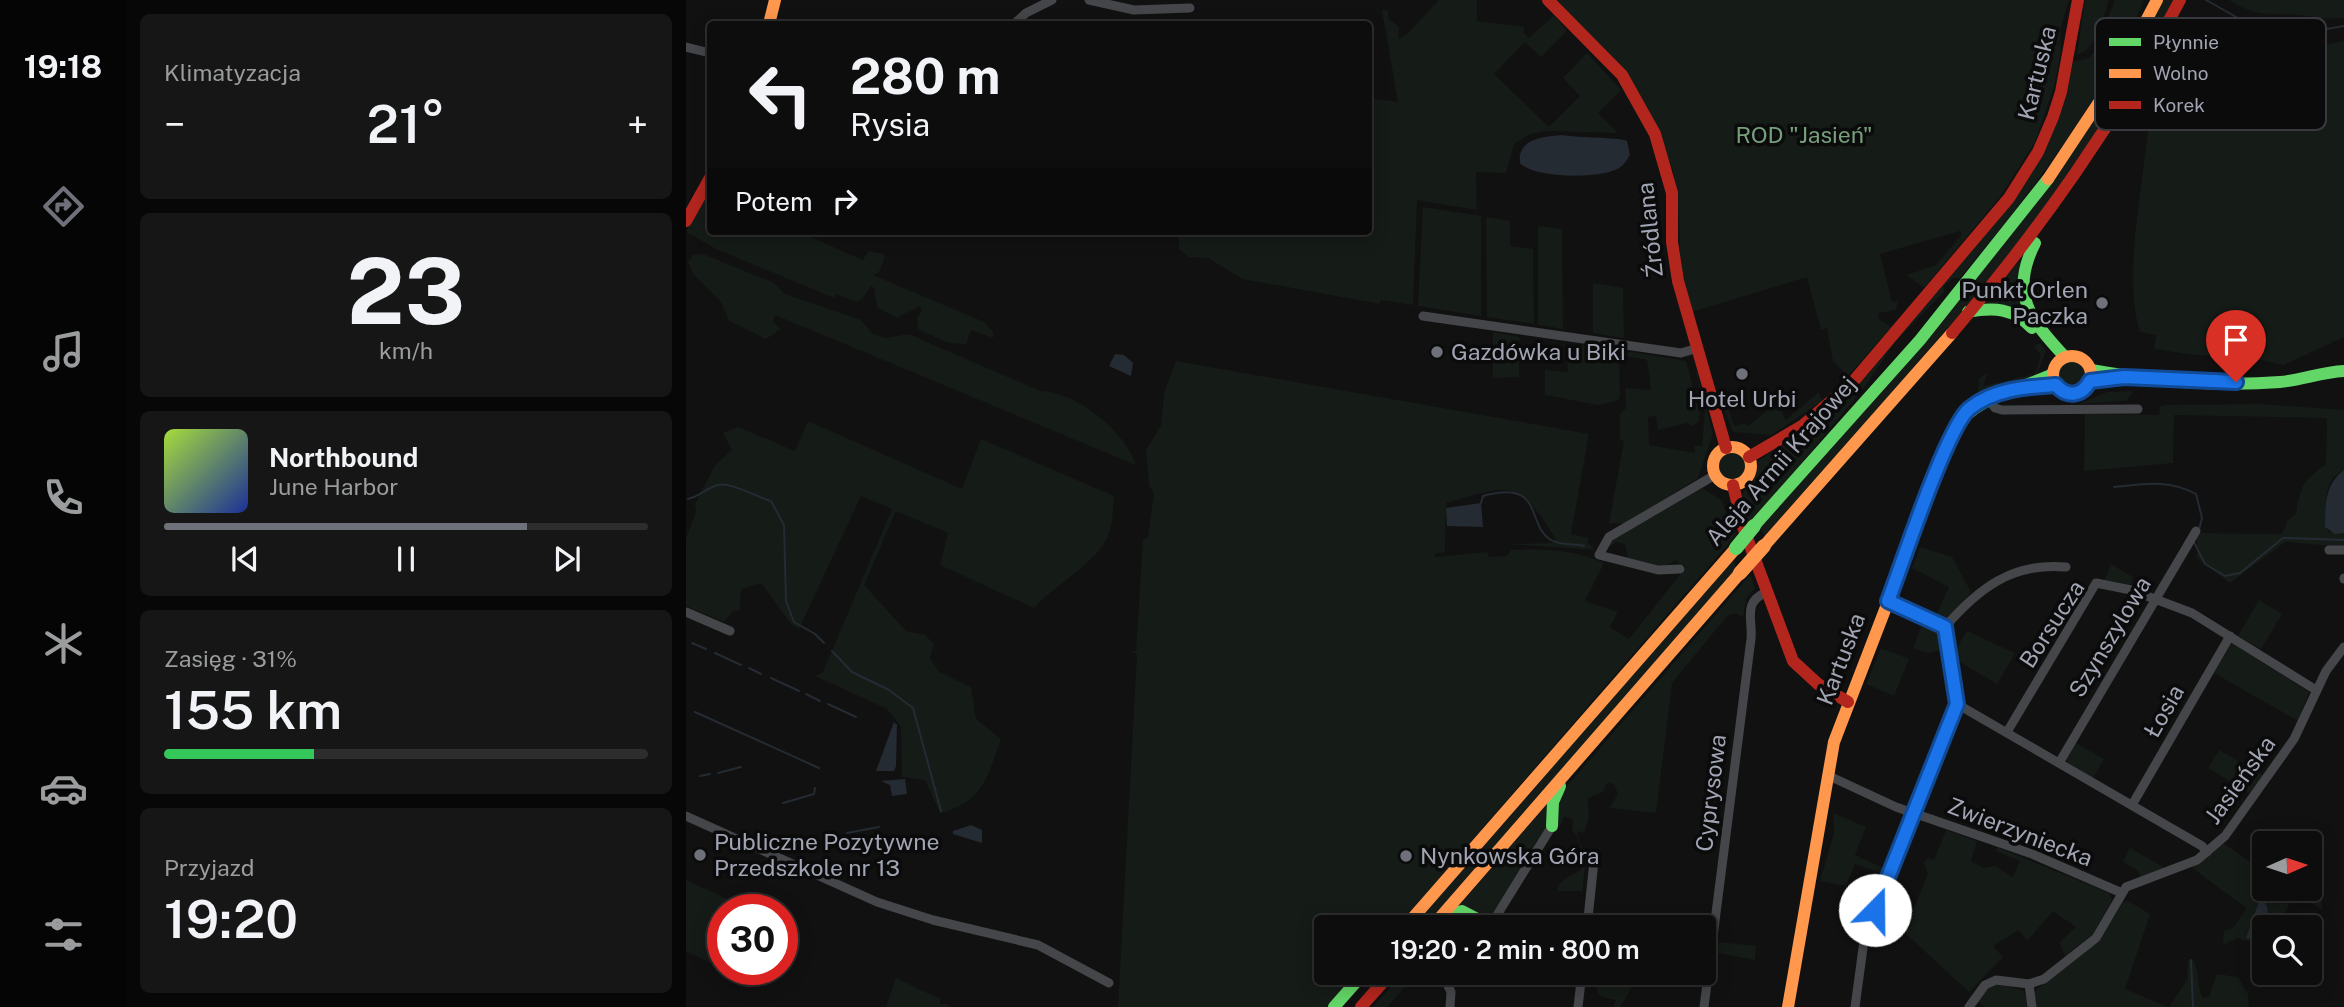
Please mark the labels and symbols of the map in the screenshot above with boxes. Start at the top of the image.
legend [2095,18,2326,130]
street label: Kartuska [2012,23,2061,123]
text: Płynnie [2153,31,2219,53]
text: Wolno [2153,62,2208,84]
text: Korek [2153,94,2205,116]
park label: ROD "Jasień" [1735,121,1873,148]
street label: Źródlana [1631,181,1668,279]
place label: Punkt Orlen Paczka [1961,276,2088,329]
marker: Punkt Orlen Paczka [2094,295,2110,311]
pin [2206,310,2266,382]
place label: Gazdówka u Biki [1451,338,1626,365]
marker: Gazdówka u Biki [1429,344,1445,360]
marker: Hotel Urbi [1734,366,1750,382]
street label: Aleja Armii Krajowej [1700,371,1861,551]
place label: Hotel Urbi [1688,385,1796,412]
street label: Szynszylowa [2063,572,2156,702]
street label: Borsucza [2013,575,2090,672]
street label: Kartuska [1811,609,1870,708]
street label: Łosia [2138,680,2189,742]
street label: Jasieńska [2199,730,2281,829]
street label: Cyprysowa [1690,733,1731,853]
street label: Zwierzyniecka [1944,792,2096,872]
place label: Publiczne Pozytywne Przedszkole nr 13 [714,828,939,881]
north arrow [2252,831,2322,901]
place label: Nynkowska Góra [1420,842,1600,869]
marker: Publiczne Pozytywne Przedszkole nr 13 [692,847,708,863]
marker: Nynkowska Góra [1398,848,1414,864]
position arrow [1838,873,1912,947]
speed limit sign: 30 [707,894,798,985]

